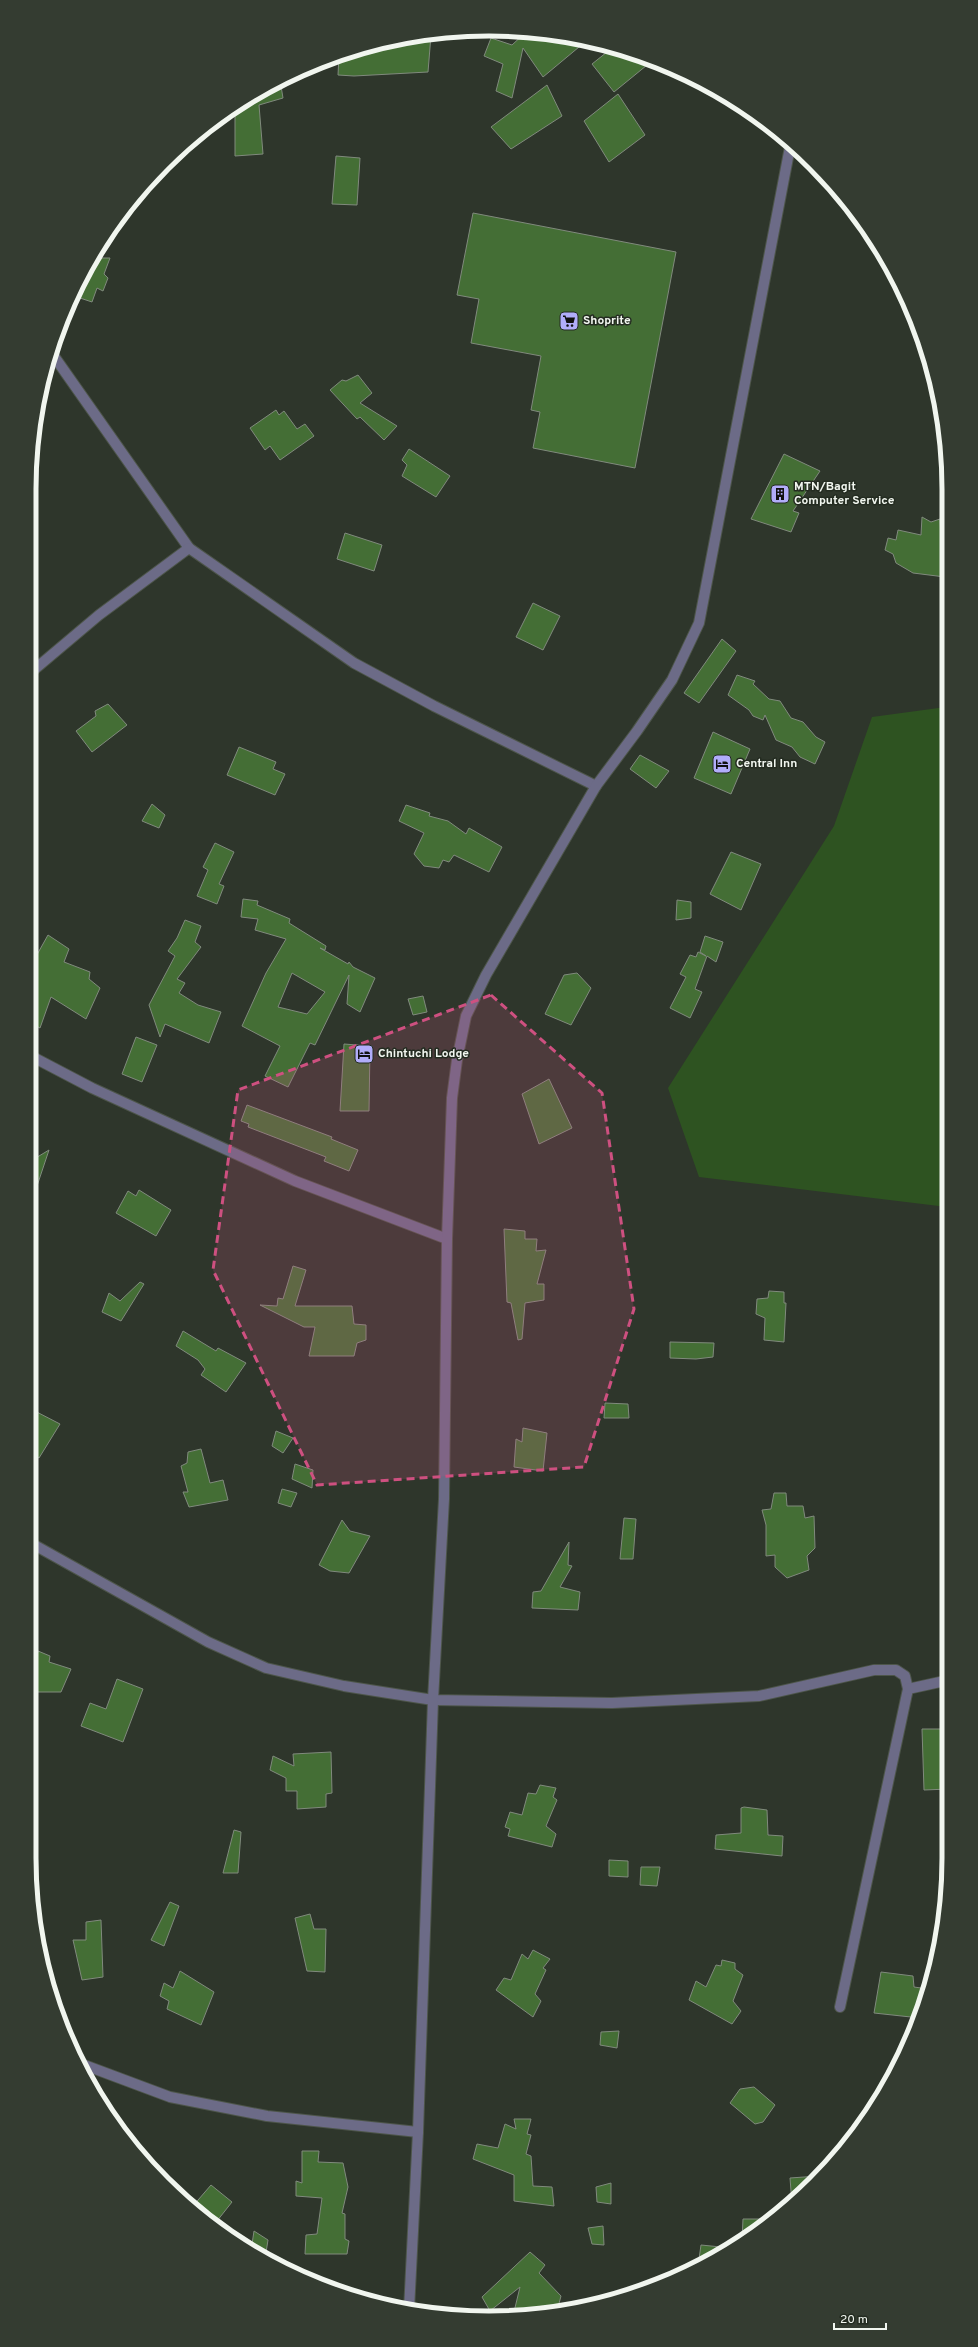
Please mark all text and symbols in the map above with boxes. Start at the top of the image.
supermarket icon: Shoprite [558,310,580,332]
place label: Shoprite [583,313,631,329]
place label: MTN/Bagit Computer Service [794,479,895,509]
building icon: MTN/Bagit Computer Service [769,483,791,505]
hotel icon: Central Inn [711,753,733,775]
place label: Central Inn [736,756,797,772]
hotel icon: Chintuchi Lodge [353,1043,375,1065]
place label: Chintuchi Lodge [378,1046,469,1062]
scale bar [834,2305,886,2331]
text: 20 m [840,2312,868,2328]

